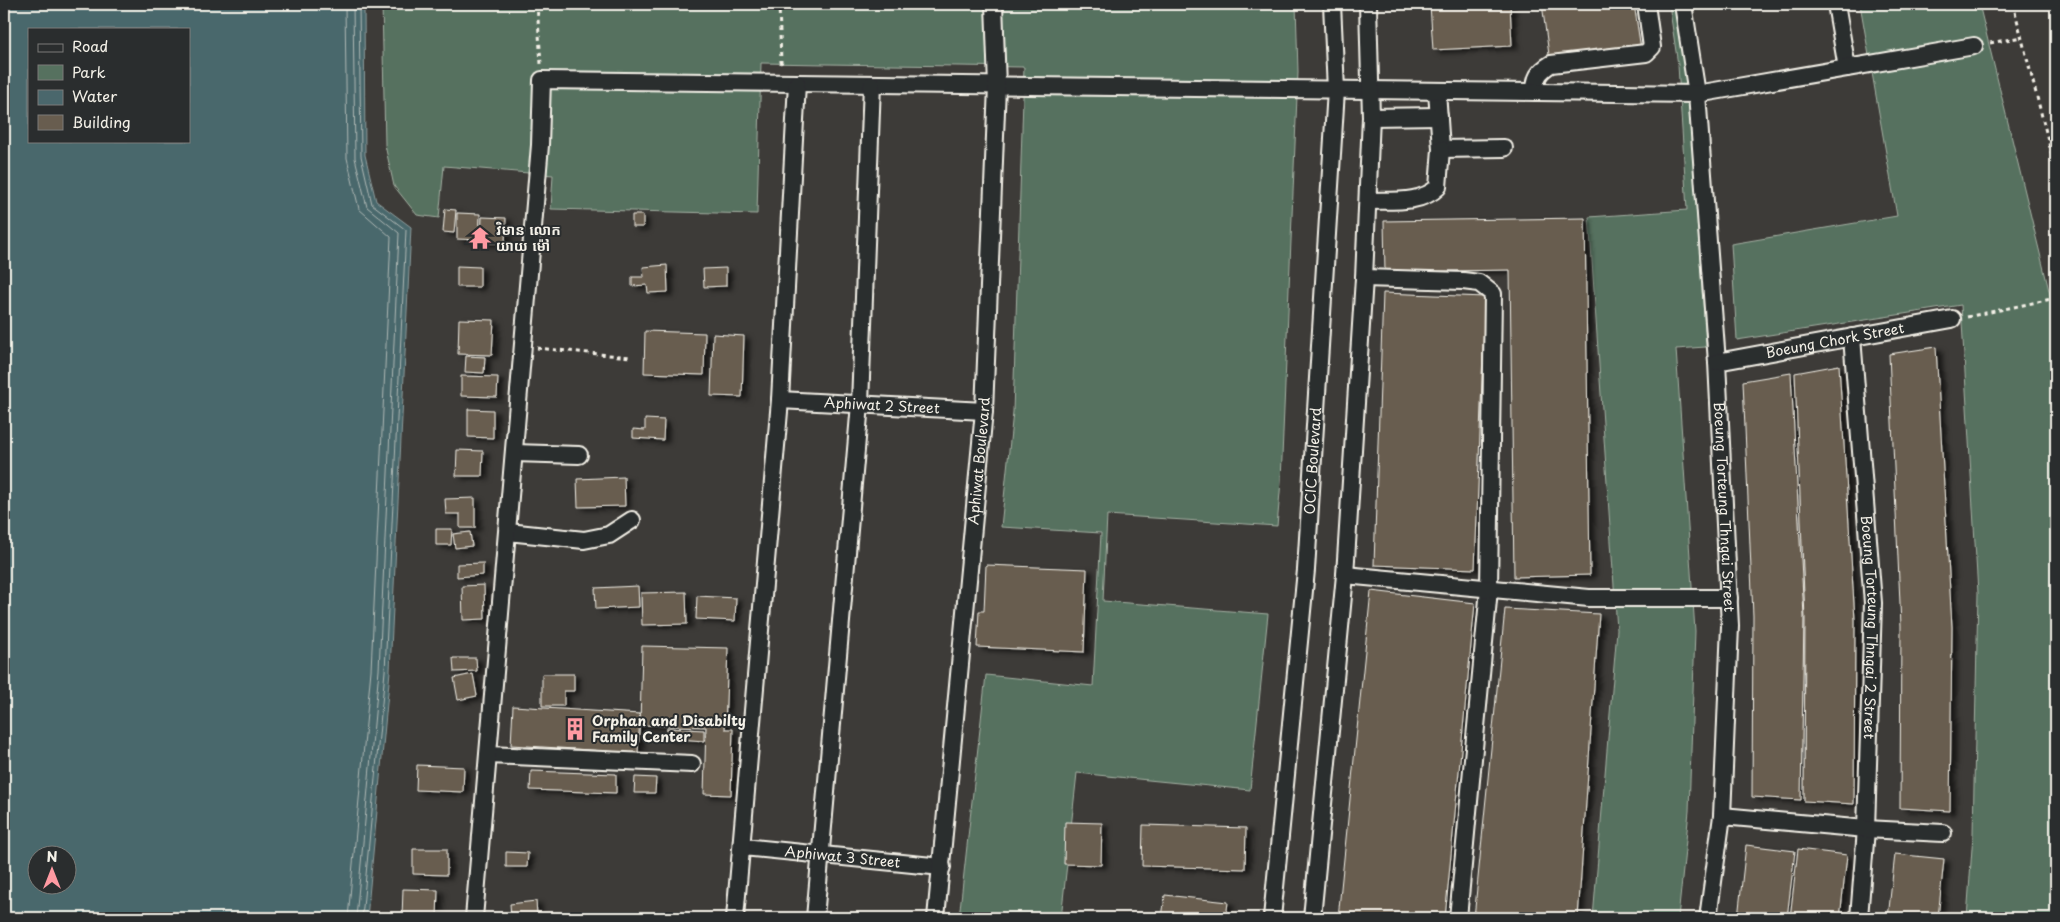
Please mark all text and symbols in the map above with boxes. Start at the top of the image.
legend [28,28,190,142]
text: Road [72,34,108,57]
text: Park [72,60,106,83]
text: Water [72,84,117,107]
text: Building [72,110,131,133]
place label: វិមាន លោក យាយ ម៉ៅ [496,219,561,256]
temple icon: វិមាន លោក យាយ ម៉ៅ [467,225,493,251]
street label: Boeung Chork Street [1764,317,1906,363]
street label: Aphiwat 2 Street [823,391,941,419]
street label: Aphiwat Boulevard [962,396,995,526]
street label: Boeung Torteung Thngai Street [1709,401,1740,613]
street label: OCIC Boulevard [1298,406,1326,515]
street label: Boeung Torteung Thngai 2 Street [1856,515,1884,740]
place label: Orphan and Disabilty Family Center [592,710,746,747]
building icon: Orphan and Disabilty Family Center [562,716,588,742]
street label: Aphiwat 3 Street [784,840,902,873]
north arrow [28,844,78,894]
text: N [46,846,58,867]

